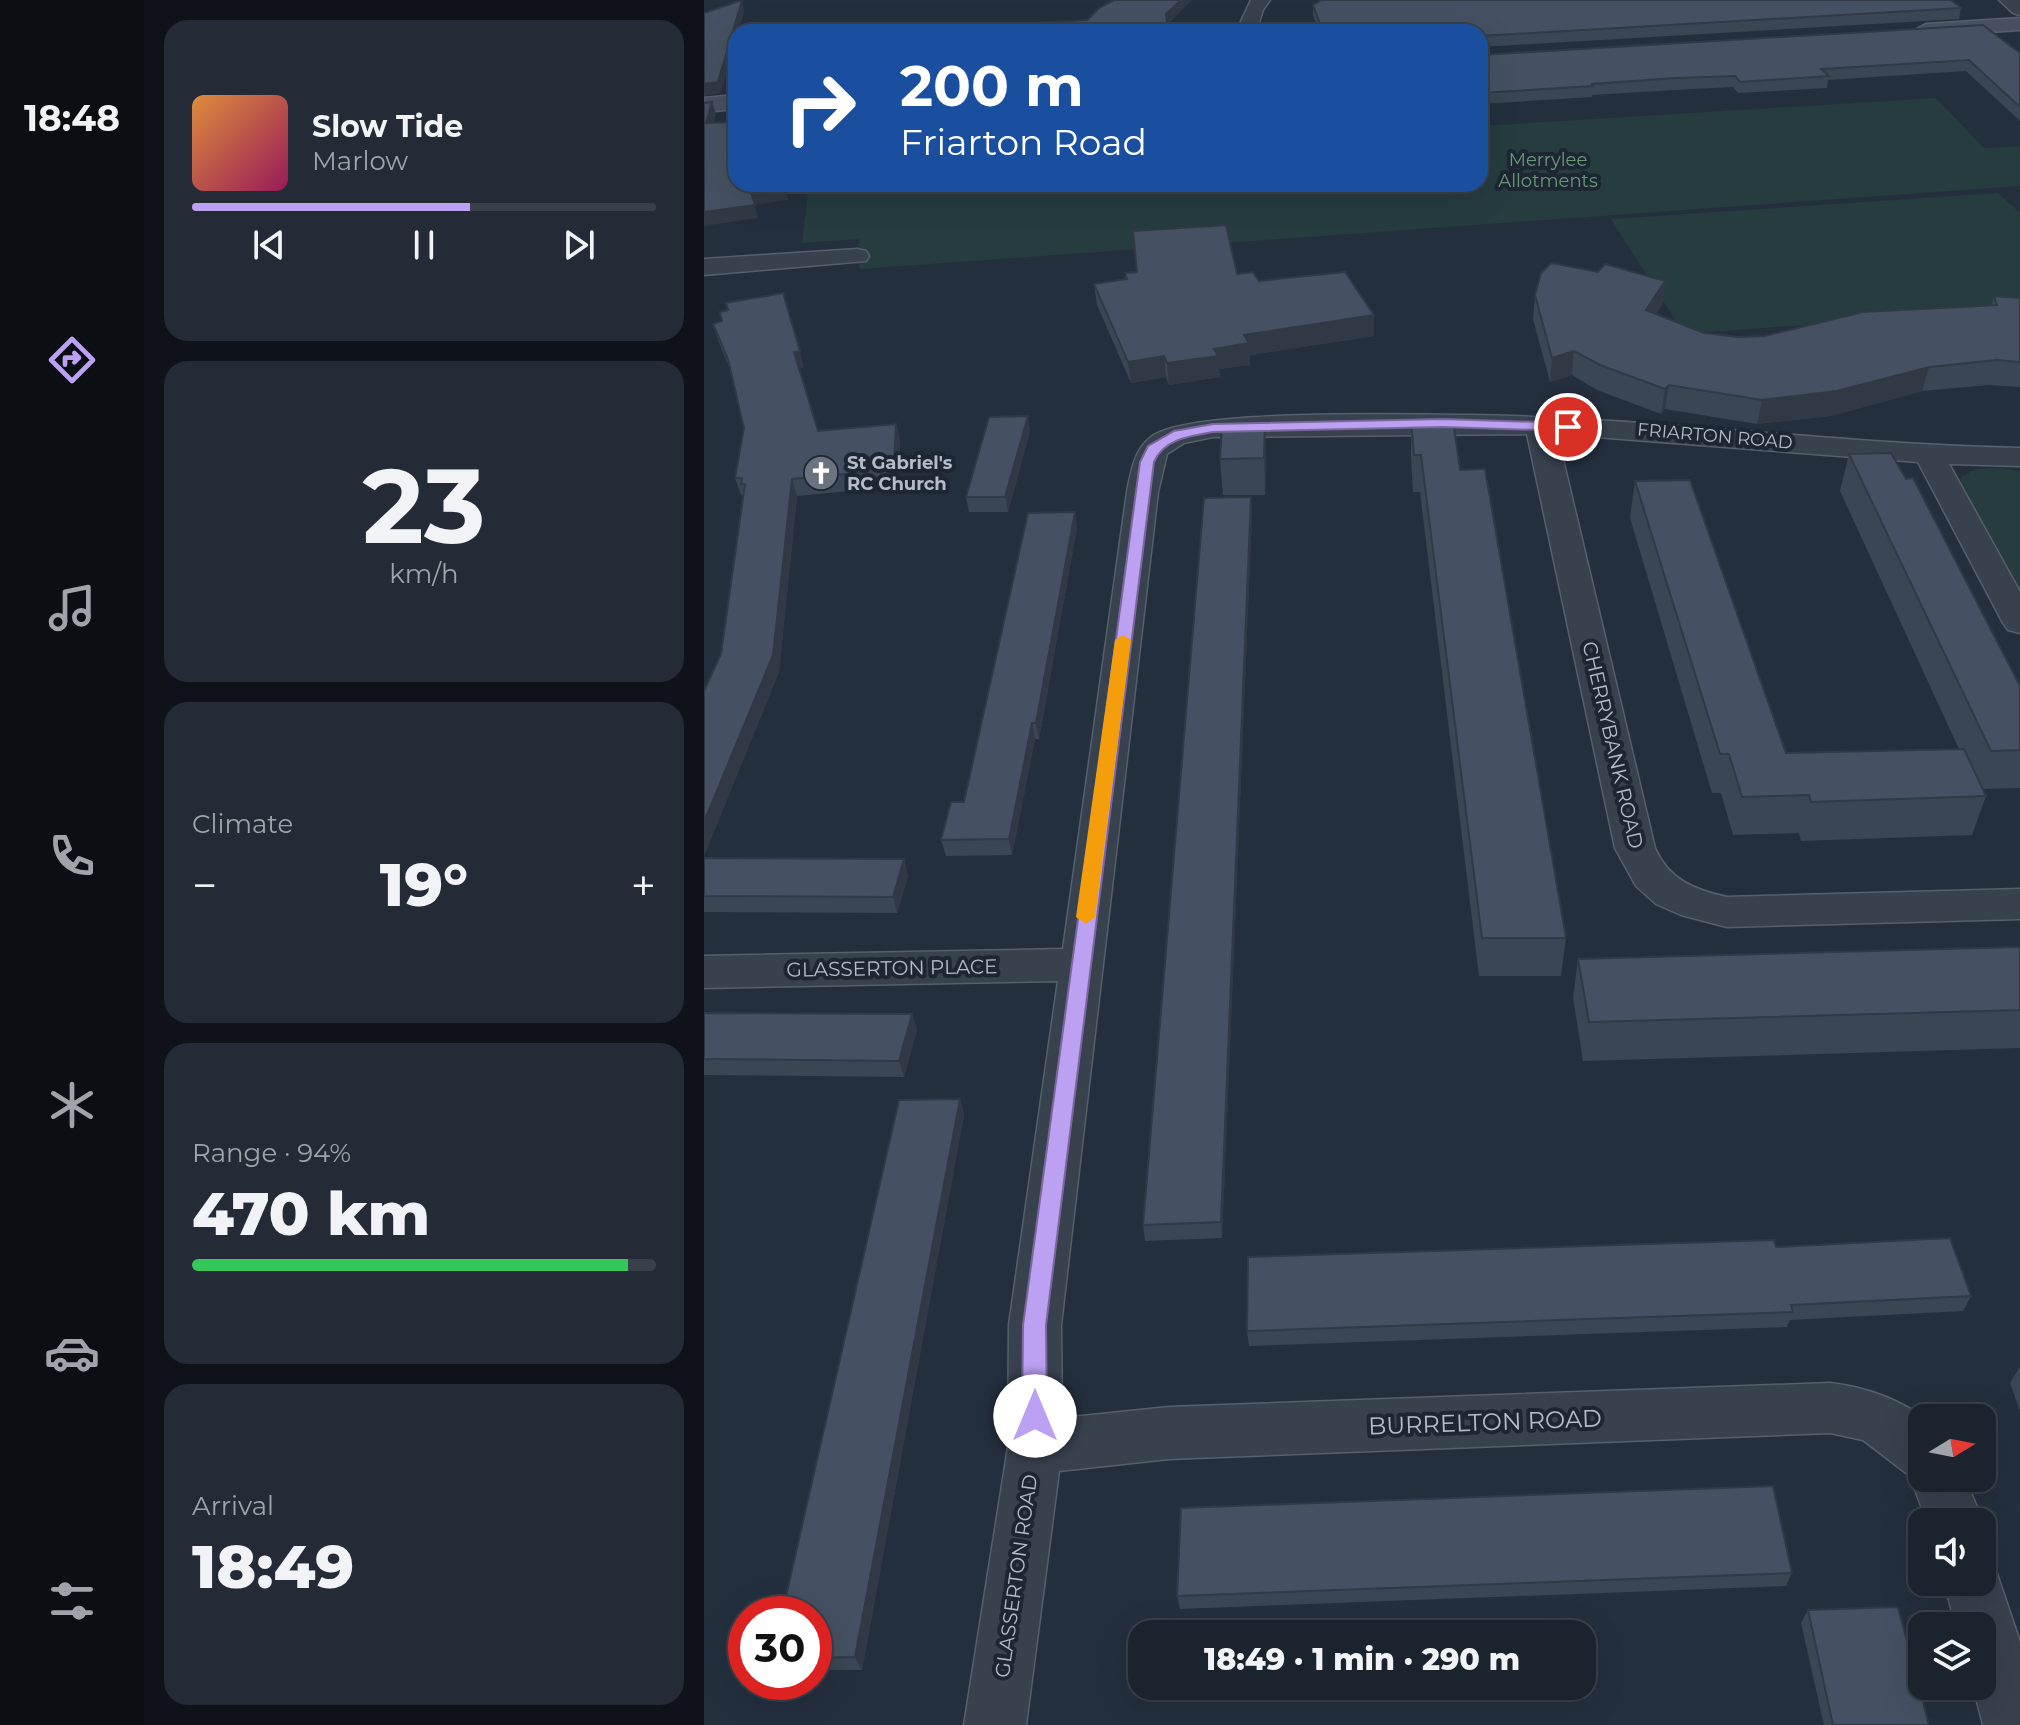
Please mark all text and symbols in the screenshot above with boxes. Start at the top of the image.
text: 200 m [900,52,1084,120]
icon: right [768,56,872,160]
text: 18:48 [24,96,120,140]
text: Slow Tide [312,108,463,145]
text: Friarton Road [900,120,1147,164]
text: Marlow [312,145,408,177]
park label: Merrylee Allotments [1498,149,1598,192]
icon: previous [247,223,291,267]
icon: pause [402,223,446,267]
icon: next [557,223,601,267]
icon: directions [44,332,100,388]
pin [1534,393,1602,461]
icon: arrive [1546,405,1590,449]
street label: FRIARTON ROAD [1636,418,1794,454]
text: 23 [363,442,485,569]
place label: St Gabriel's RC Church [847,452,953,495]
church icon: St Gabriel's RC Church [802,454,840,492]
text: km/h [389,558,459,590]
icon: music [44,580,100,636]
street label: CHERRYBANK ROAD [1577,639,1649,851]
text: Climate [192,808,293,840]
icon: phone [44,828,100,884]
text: 19° [380,848,468,921]
text: − [192,858,217,912]
text: + [631,858,656,912]
street label: GLASSERTON PLACE [786,954,998,982]
icon: climate [44,1077,100,1133]
text: Range · 94% [192,1137,351,1169]
text: 470 km [192,1177,430,1250]
icon: car [44,1325,100,1381]
position arrow [993,1374,1077,1458]
street label: BURRELTON ROAD [1368,1403,1602,1441]
north arrow [1908,1404,1996,1492]
map controls [1908,1404,1996,1700]
street label: GLASSERTON ROAD [990,1473,1042,1679]
text: Arrival [192,1490,274,1522]
button: sound [1908,1508,1996,1596]
text: 18:49 [192,1530,354,1603]
icon: filters [44,1573,100,1629]
speed limit sign: 30 [728,1596,832,1700]
button: layers [1908,1612,1996,1700]
text: 18:49 · 1 min · 290 m [1204,1641,1520,1678]

